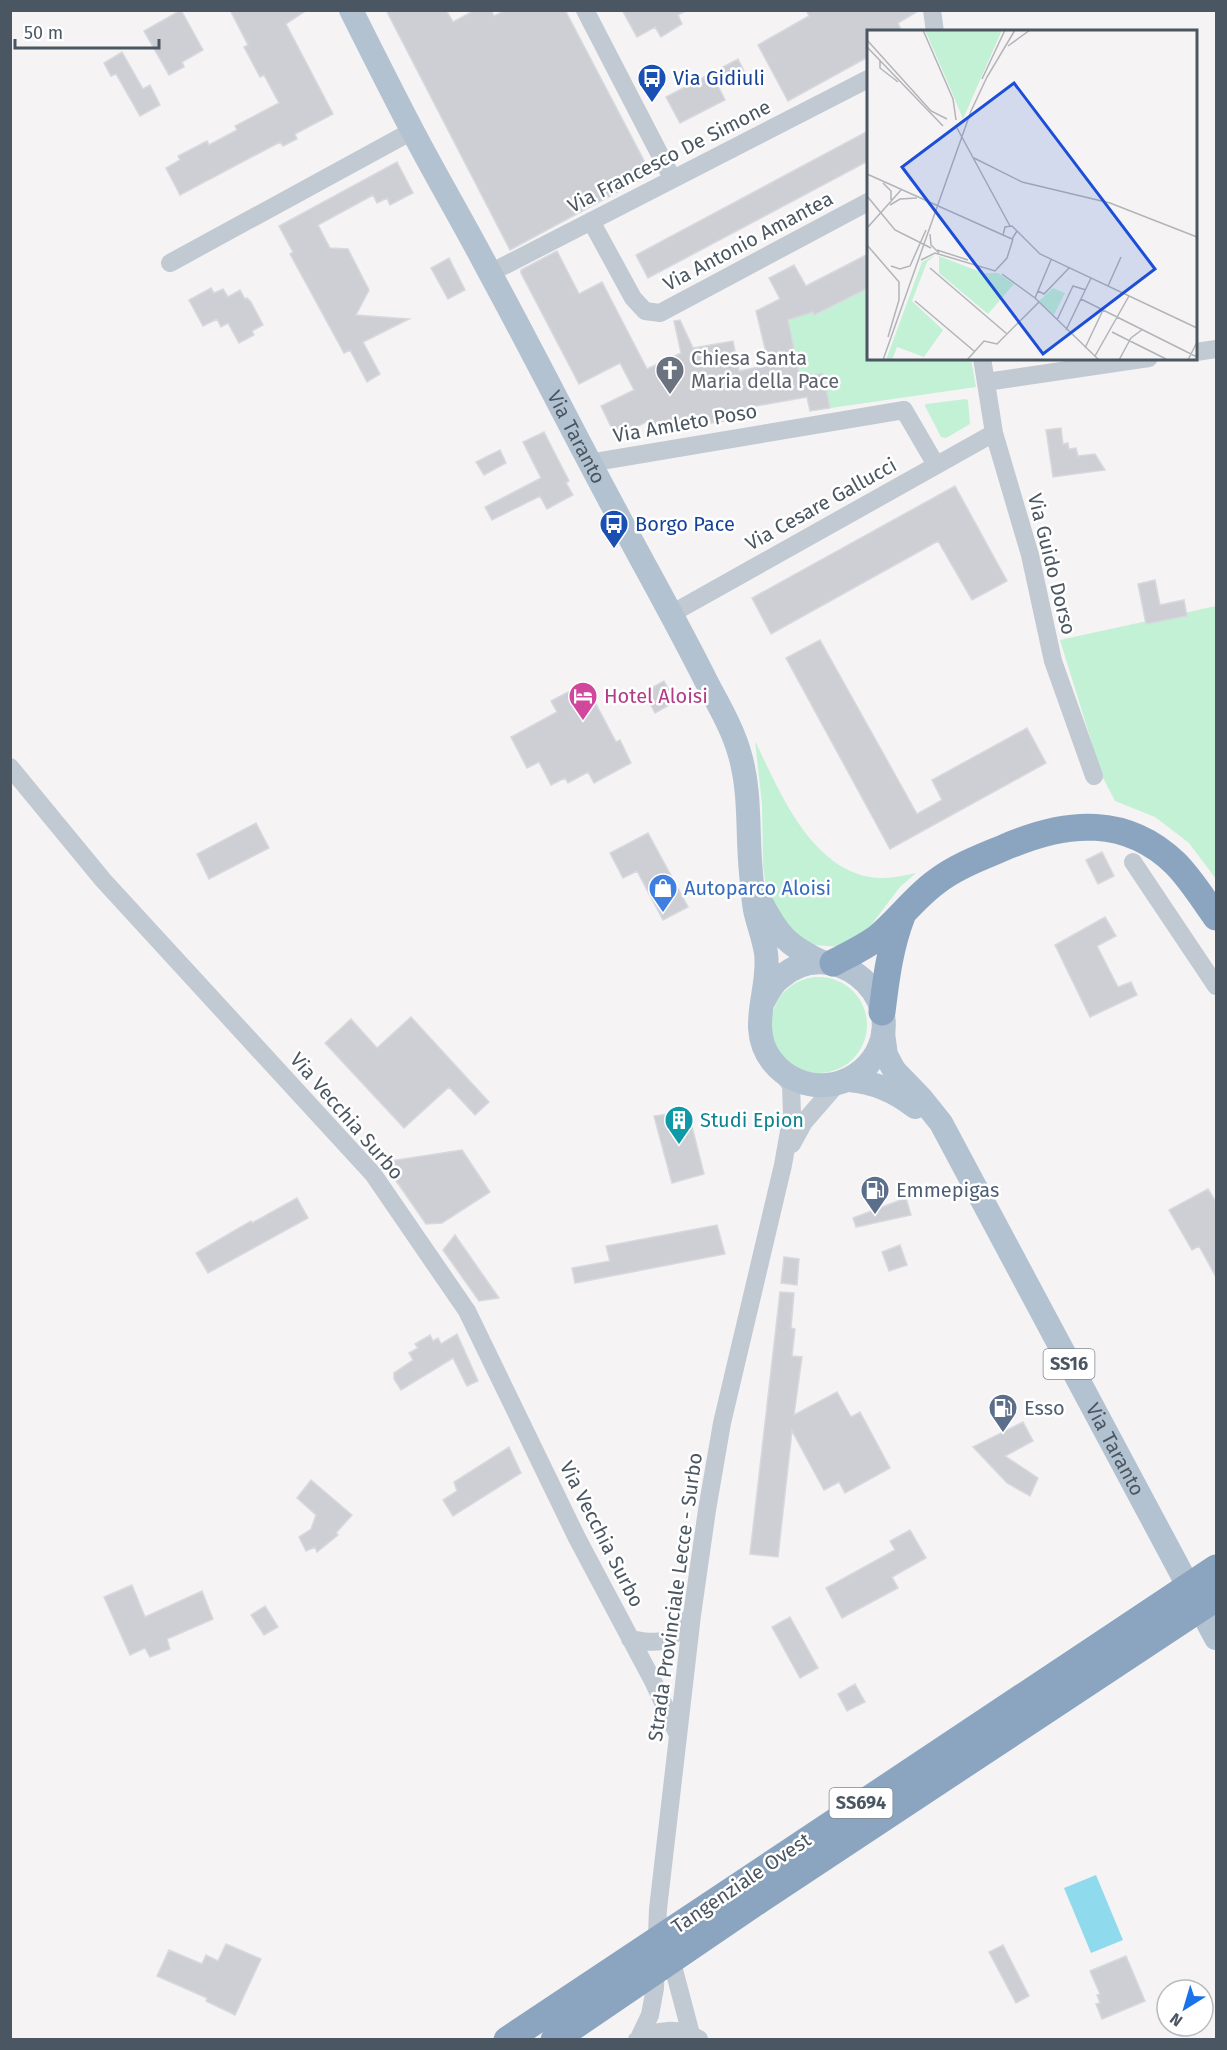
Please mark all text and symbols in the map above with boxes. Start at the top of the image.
scale bar [15,12,159,50]
text: 50 m [24,22,63,44]
inset map [867,30,1197,360]
bus stop icon: Via Gidiuli [636,62,668,104]
place label: Via Gidiuli [673,66,765,90]
street label: Via Francesco De Simone [564,94,774,218]
street label: Via Antonio Amantea [659,186,837,296]
place label: Chiesa Santa Maria della Pace [691,346,839,393]
church icon: Chiesa Santa Maria della Pace [654,354,686,396]
street label: Via Taranto [542,387,611,488]
street label: Via Amleto Poso [611,399,759,447]
street label: Via Cesare Gallucci [741,453,901,555]
street label: Via Guido Dorso [1023,491,1081,637]
bus stop icon: Borgo Pace [598,508,630,550]
place label: Borgo Pace [635,512,735,536]
hotel icon: Hotel Aloisi [567,680,599,722]
place label: Hotel Aloisi [604,684,708,708]
shop icon: Autoparco Aloisi [647,872,679,914]
place label: Autoparco Aloisi [684,876,831,900]
street label: Via Vecchia Surbo [285,1048,409,1184]
building icon: Studi Epion [663,1104,695,1146]
place label: Studi Epion [700,1108,804,1132]
fuel station icon: Emmepigas [859,1174,891,1216]
place label: Emmepigas [896,1178,999,1202]
road number: SS16 [1044,1349,1094,1379]
fuel station icon: Esso [987,1392,1019,1434]
place label: Esso [1024,1396,1065,1420]
street label: Via Taranto [1081,1399,1150,1500]
street label: Strada Provinciale Lecce - Surbo [643,1451,707,1743]
street label: Via Vecchia Surbo [555,1457,649,1611]
road number: SS694 [830,1788,892,1818]
street label: Tangenziale Ovest [667,1827,816,1938]
north arrow [1155,1978,1215,2038]
text: N [1166,2009,1186,2030]

